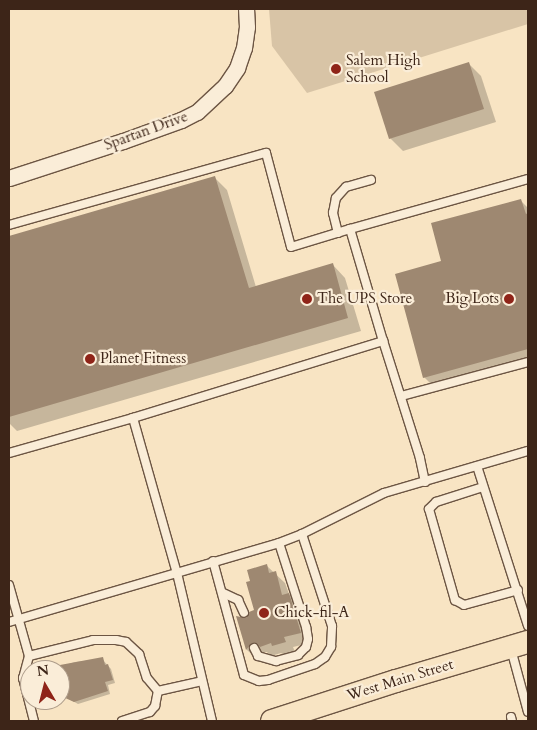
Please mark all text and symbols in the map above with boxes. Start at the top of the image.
place label: Salem High School [346,51,421,86]
marker: Salem High School [330,63,342,75]
street label: Spartan Drive [102,108,190,154]
place label: The UPS Store [317,290,412,308]
place label: Big Lots [445,290,499,308]
marker: The UPS Store [301,293,313,305]
marker: Big Lots [503,293,515,305]
place label: Planet Fitness [100,350,186,368]
marker: Planet Fitness [84,353,96,365]
place label: Chick-fil-A [274,604,349,622]
marker: Chick-fil-A [258,607,270,619]
street label: West Main Street [344,655,456,705]
north arrow [20,660,70,710]
text: N [36,660,50,681]

